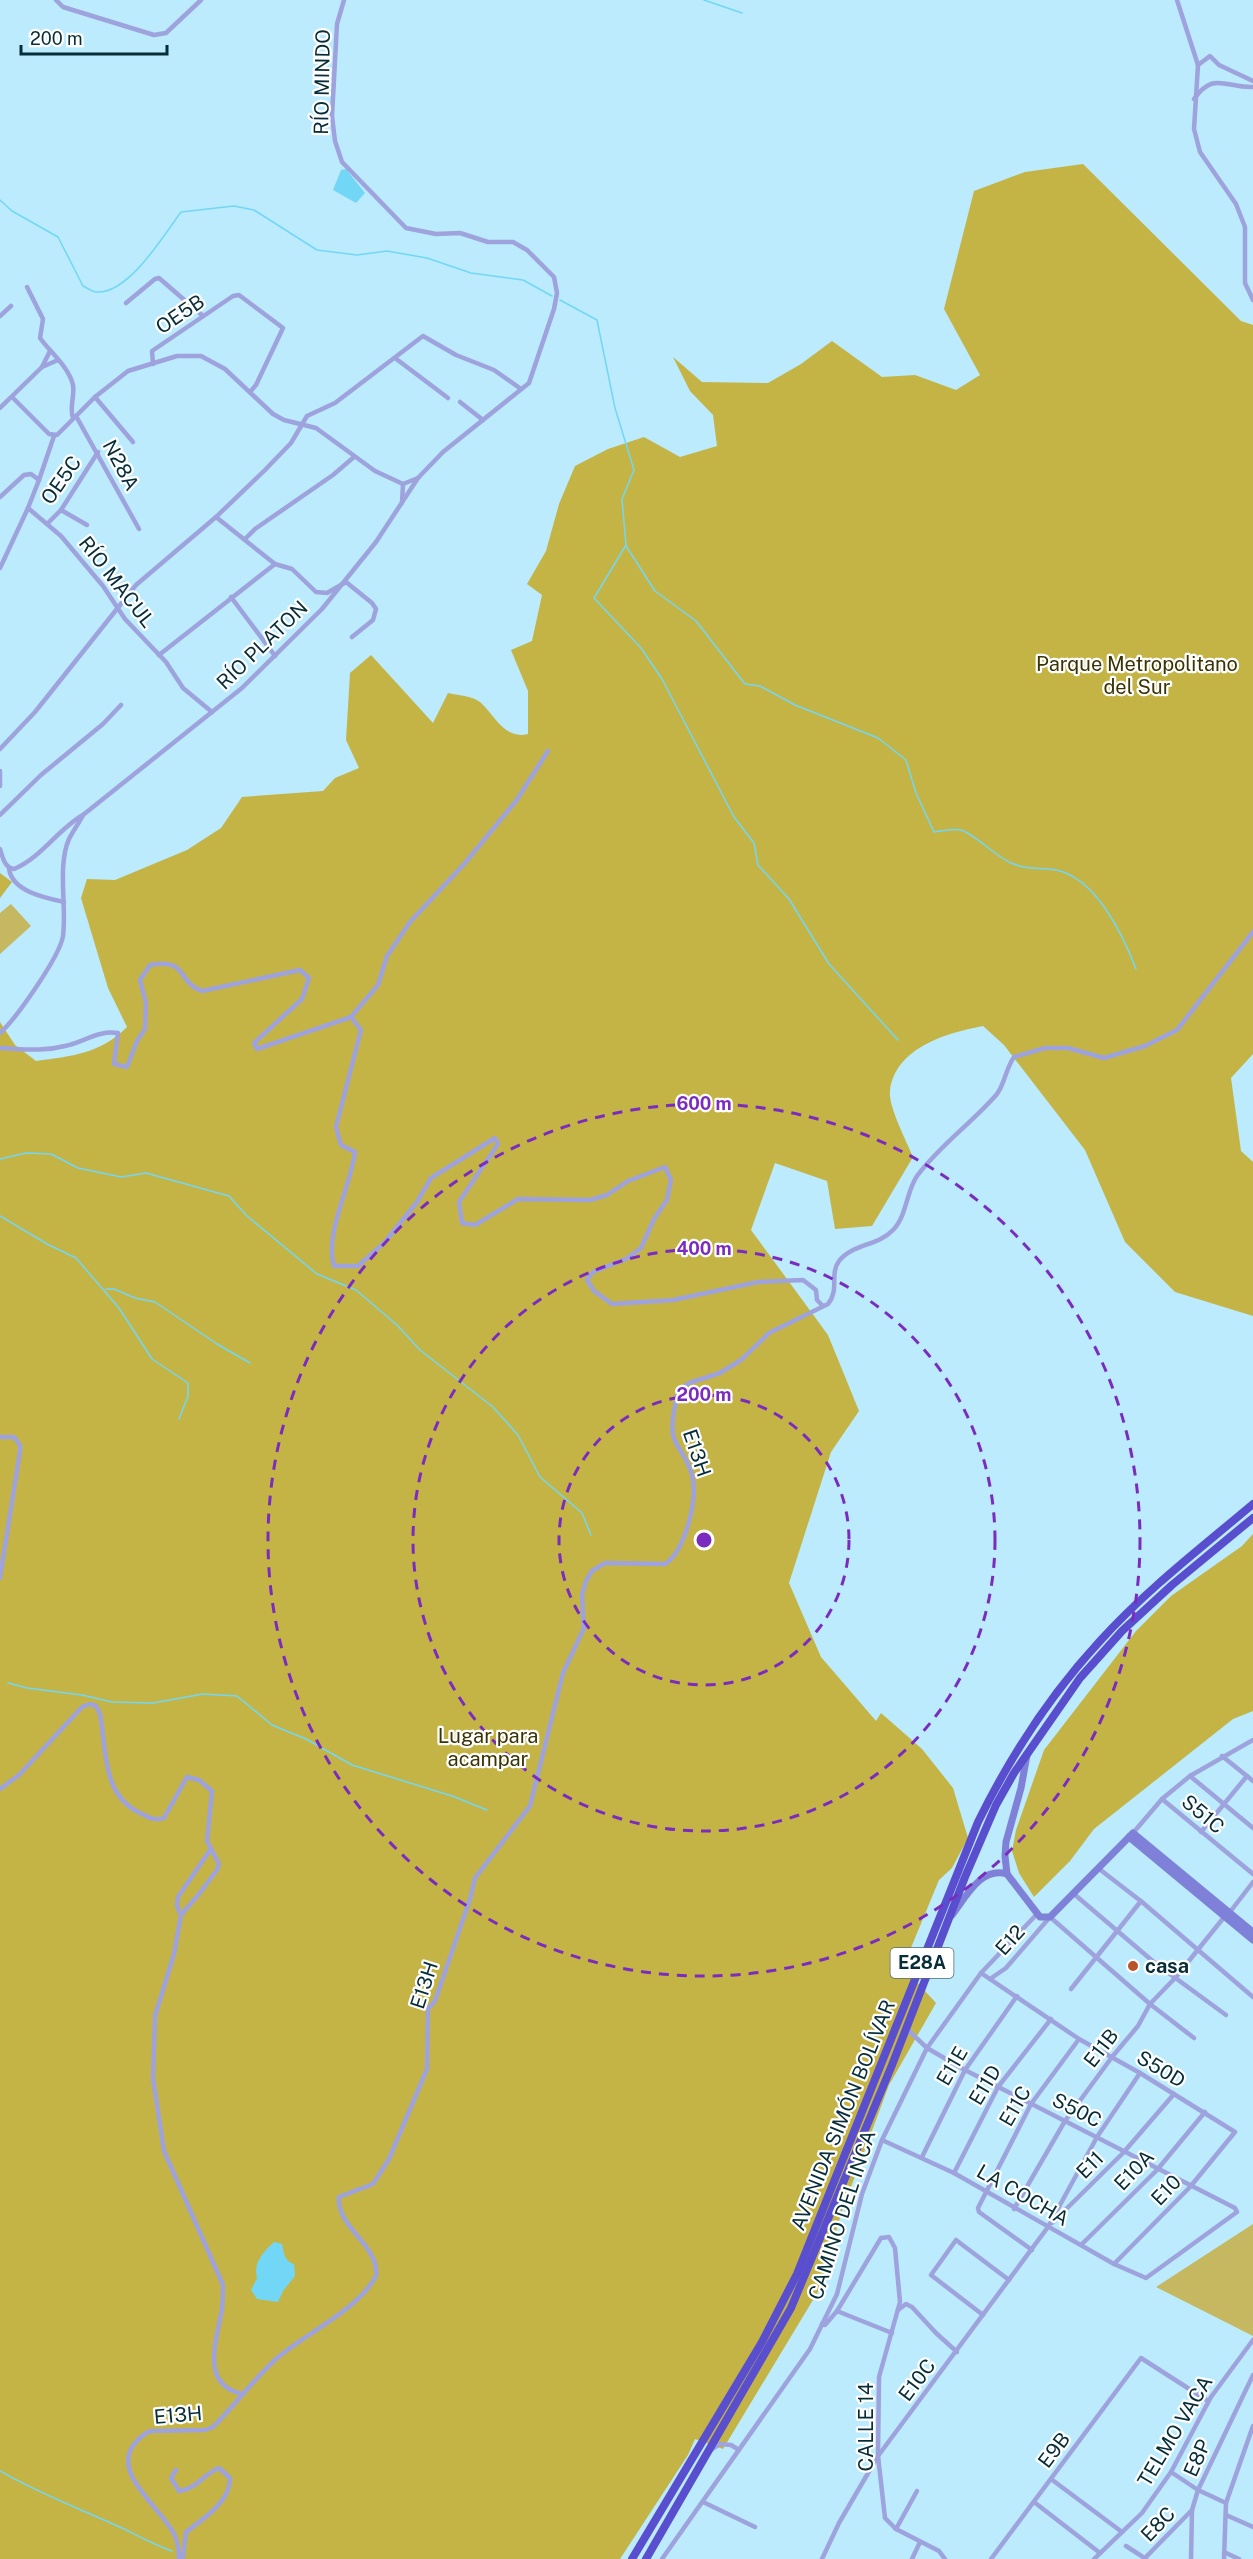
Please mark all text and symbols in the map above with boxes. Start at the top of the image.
scale bar [21,18,166,56]
text: 200 m [30,28,83,49]
street label: RÍO MINDO [308,29,335,135]
street label: OE5B [151,289,209,339]
street label: N28A [98,435,144,495]
street label: OE5C [36,451,86,509]
street label: RÍO MACUL [74,531,161,632]
street label: RÍO PLATON [211,595,313,694]
park label: Parque Metropolitano del Sur [1036,652,1238,699]
text: 600 m [676,1093,732,1114]
text: 400 m [676,1238,732,1259]
text: 200 m [677,1384,731,1405]
street label: E13H [678,1426,716,1480]
centre of rings [694,1530,714,1550]
park label: Lugar para acampar [438,1724,538,1771]
street label: S51C [1177,1789,1229,1839]
street label: E12 [990,1920,1030,1960]
road number: E28A [890,1948,954,1978]
place label: casa [1145,1954,1189,1978]
street label: E13H [405,1958,443,2012]
marker: casa [1126,1959,1140,1973]
street label: AVENIDA SIMÓN BOLÍVAR [785,1996,900,2234]
street label: E11B [1079,2024,1123,2072]
street label: E11E [931,2042,973,2090]
street label: S50D [1132,2045,1190,2093]
street label: E11D [964,2061,1006,2109]
street label: E11C [994,2082,1036,2130]
street label: S50C [1048,2087,1106,2133]
street label: CAMINO DEL INCA [803,2127,881,2303]
street label: E10A [1109,2145,1159,2195]
street label: E11 [1071,2146,1109,2184]
street label: LA COCHA [973,2159,1073,2231]
street label: E10 [1146,2170,1186,2210]
street label: E10C [893,2354,941,2406]
street label: TELMO VACA [1132,2371,1218,2491]
street label: CALLE 14 [854,2383,878,2471]
street label: E13H [153,2401,203,2429]
street label: E9B [1033,2427,1075,2473]
street label: E8P [1178,2435,1216,2480]
street label: E8C [1136,2502,1180,2546]

